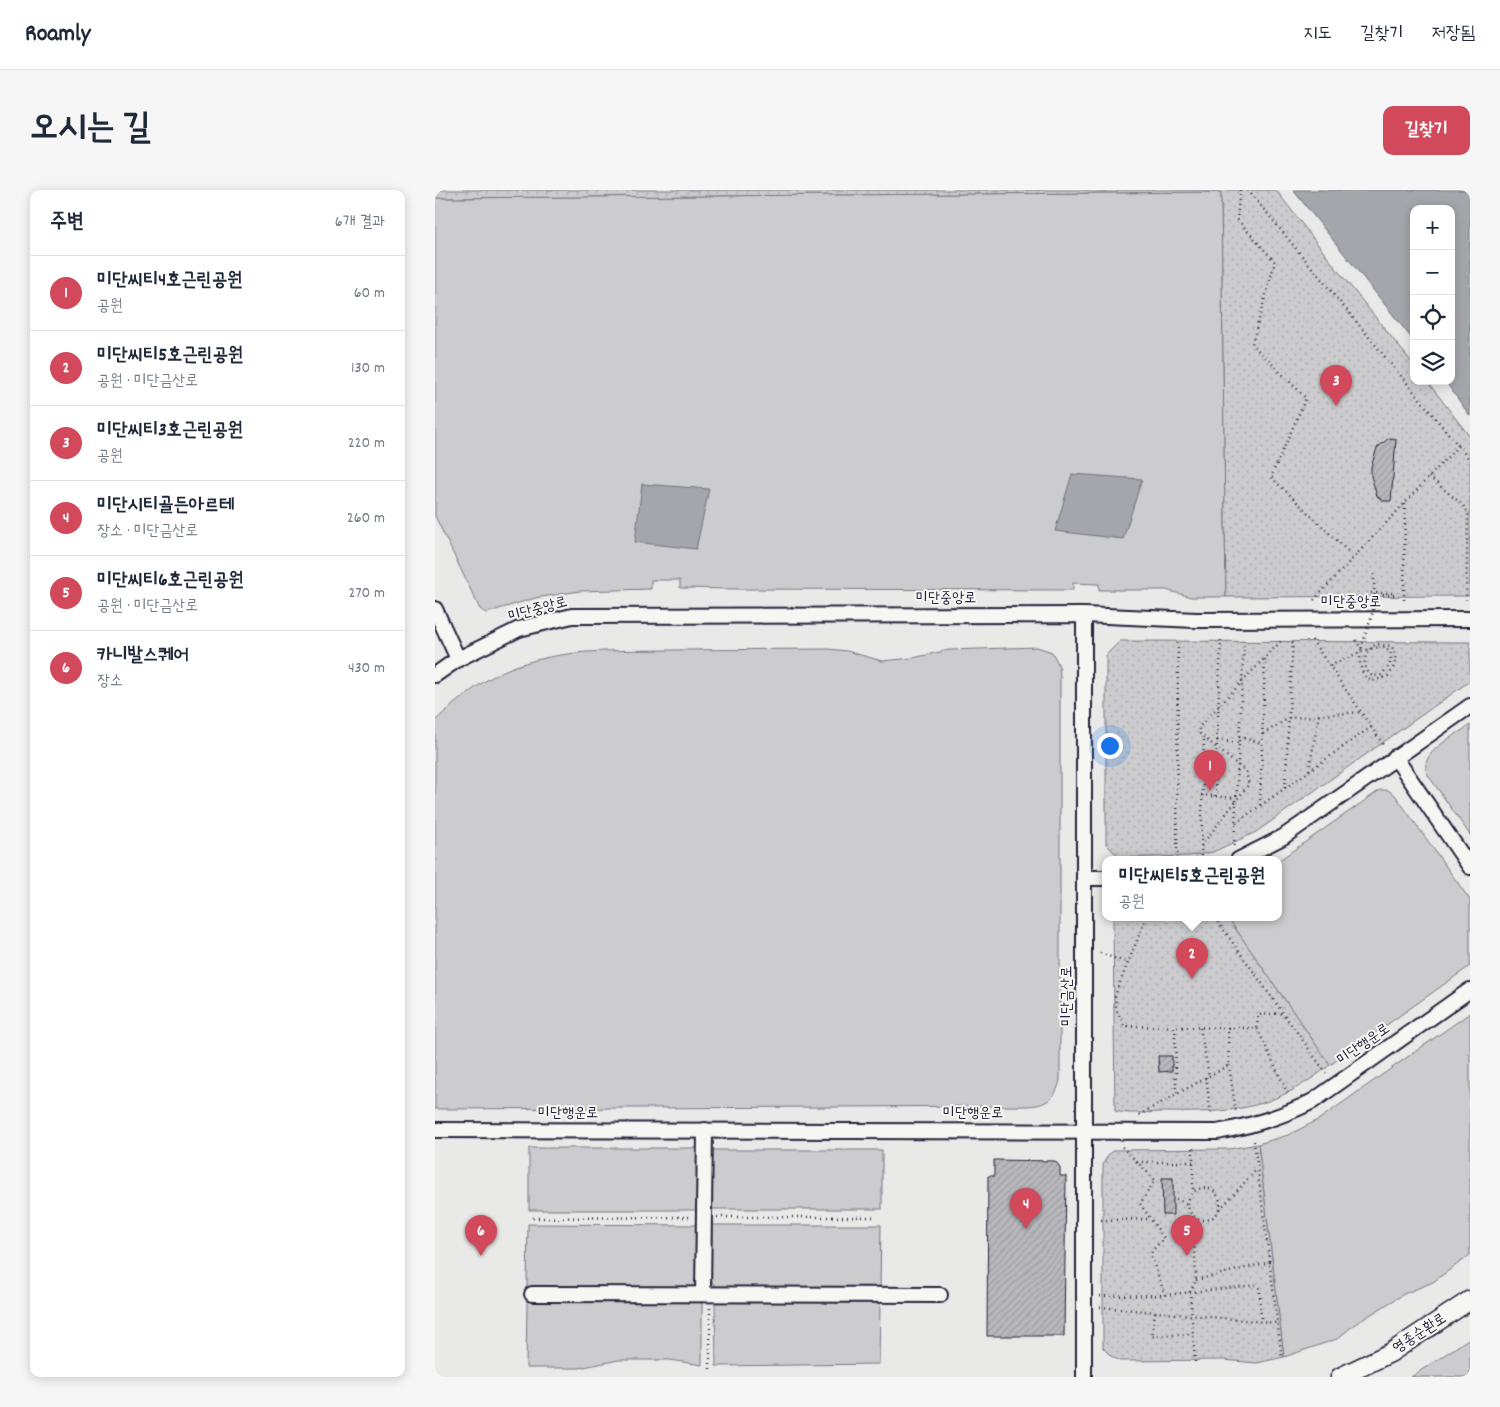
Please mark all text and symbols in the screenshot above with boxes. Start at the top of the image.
text: Roamly [25,18,91,52]
text: 지도 [1303,22,1332,47]
text: 길찾기 [1360,22,1404,47]
text: 저장됨 [1432,22,1475,47]
text: 오시는 길 [30,105,151,155]
button: 길찾기 [1383,106,1470,155]
map controls [1410,205,1455,385]
button: + [1410,205,1455,250]
text: 주변 [50,208,84,238]
text: 6개 결과 [335,211,385,234]
button: − [1410,250,1455,295]
text: 미단씨티4호근린공원 [97,268,243,295]
text: 1 [64,282,68,305]
text: 60 m [354,282,385,305]
text: 공원 [97,295,123,318]
button: locate [1410,295,1455,340]
button: layers [1410,340,1455,385]
text: 미단씨티5호근린공원 [97,343,243,370]
text: 2 [63,357,70,380]
text: 130 m [351,357,385,380]
pin: 3 [1320,365,1352,406]
text: 공원 · 미단금산로 [97,370,198,393]
text: 미단씨티3호근린공원 [97,418,243,445]
text: 3 [62,432,70,455]
text: 220 m [348,432,385,455]
text: 공원 [97,445,123,468]
text: 미단시티골든아르테 [97,493,235,520]
text: 4 [63,507,69,530]
text: 260 m [347,507,385,530]
text: 장소 · 미단금산로 [97,520,198,543]
text: 미단씨티6호근린공원 [97,568,244,595]
text: 5 [62,582,70,605]
text: 270 m [349,582,385,605]
street label: 미단중앙로 [916,588,976,610]
street label: 미단중앙로 [506,592,570,628]
street label: 미단중앙로 [1321,592,1381,614]
text: 공원 · 미단금산로 [97,595,198,618]
text: 카니발스퀘어 [97,643,189,670]
text: 6 [62,657,70,680]
text: 430 m [348,657,385,680]
text: 장소 [97,670,123,693]
your location [1097,733,1123,759]
pin: 1 [1194,750,1226,791]
popup [1102,856,1282,921]
text: 미단씨티5호근린공원 [1119,864,1265,891]
text: 공원 [1119,891,1145,914]
pin: 2 [1176,938,1208,979]
street label: 미단금산로 [1057,966,1079,1026]
street label: 미단행운로 [1333,1019,1395,1071]
street label: 미단행운로 [538,1103,598,1125]
street label: 미단행운로 [943,1103,1003,1125]
pin: 4 [1010,1188,1042,1229]
pin: 6 [465,1215,497,1256]
pin: 5 [1171,1215,1203,1256]
street label: 영종순환로 [1389,1308,1451,1360]

